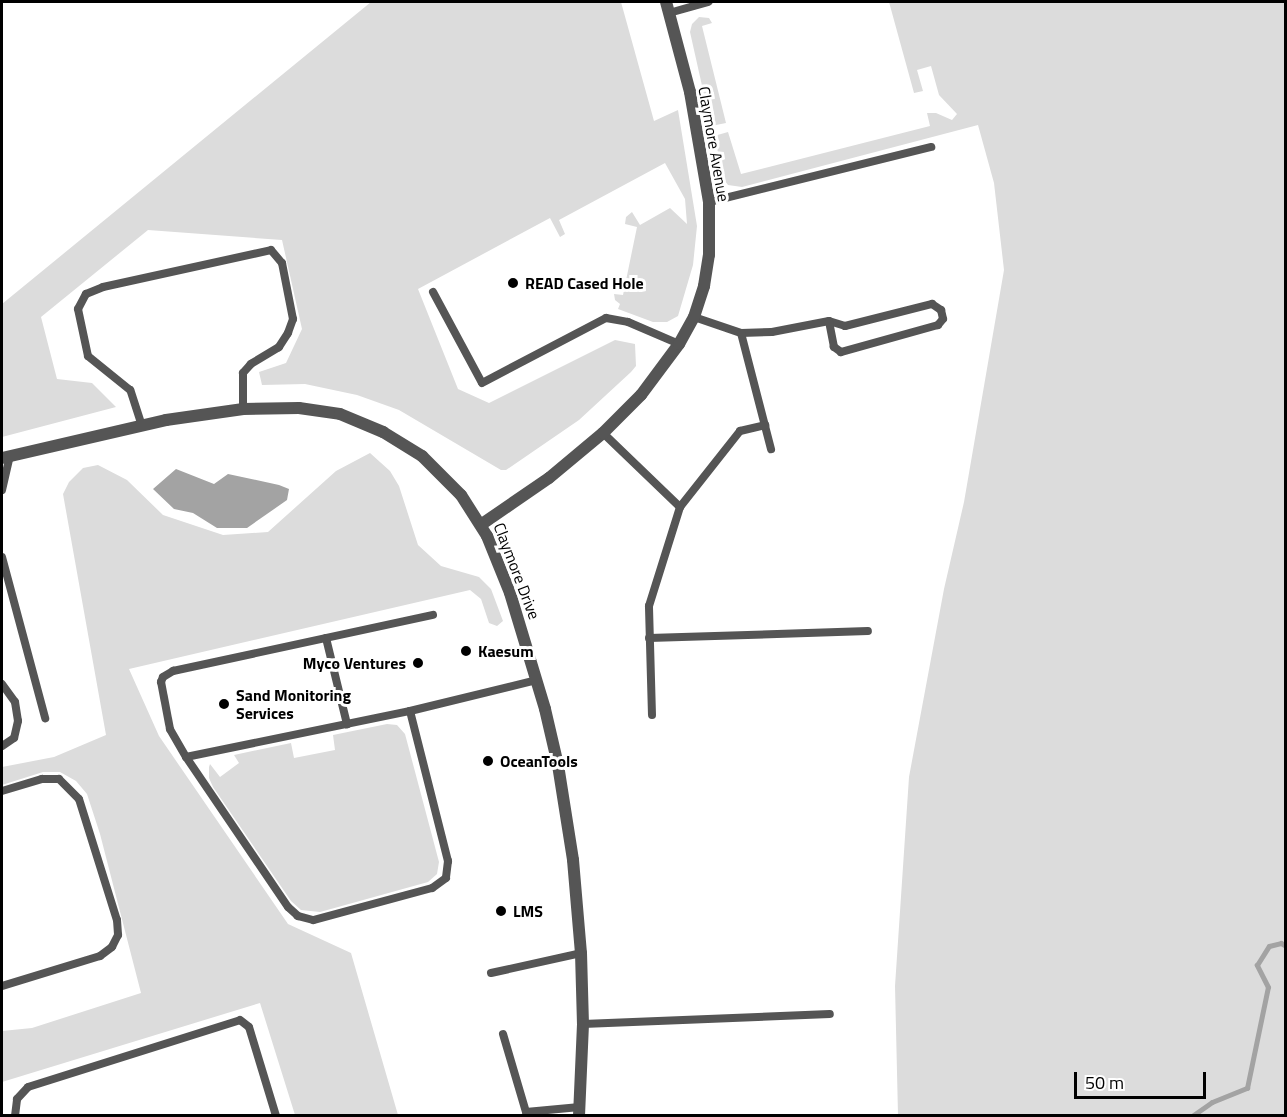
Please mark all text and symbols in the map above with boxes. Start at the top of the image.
street label: Claymore Avenue [694,85,734,203]
place label: READ Cased Hole [525,273,644,293]
marker: READ Cased Hole [506,276,520,290]
street label: Claymore Drive [490,520,544,622]
place label: Kaesum [478,641,534,661]
marker: Kaesum [459,644,473,658]
place label: Myco Ventures [303,653,406,673]
marker: Myco Ventures [411,656,425,670]
place label: Sand Monitoring Services [236,685,351,723]
marker: Sand Monitoring Services [217,697,231,711]
place label: OceanTools [500,751,578,771]
marker: OceanTools [481,754,495,768]
place label: LMS [513,901,543,921]
marker: LMS [494,904,508,918]
scale bar [1077,1060,1209,1098]
text: 50 m [1085,1069,1124,1096]

